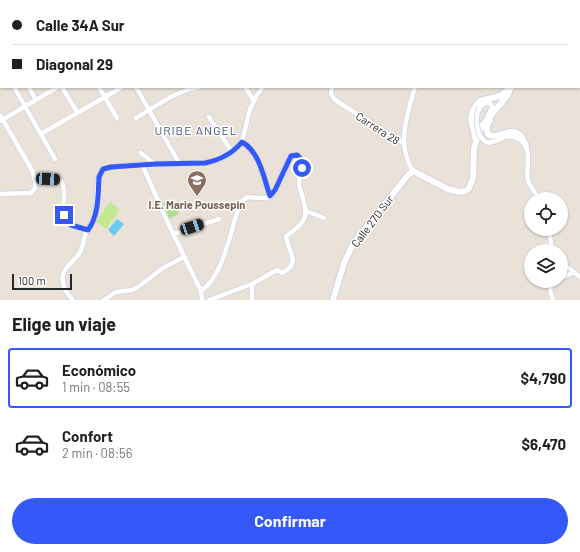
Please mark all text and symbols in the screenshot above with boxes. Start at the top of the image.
text: Calle 34A Sur [36,16,125,34]
text: Diagonal 29 [36,55,113,73]
street label: Carrera 28 [354,109,403,147]
district label: URIBE ANGEL [154,123,238,137]
route start [293,159,311,177]
school or university icon: I.E. Marie Poussepin [186,169,208,197]
car [36,172,60,186]
street label: Calle 27D Sur [348,192,396,250]
map controls [524,192,568,288]
button: locate [524,192,568,236]
place label: I.E. Marie Poussepin [149,198,245,211]
route end [55,206,73,224]
car [179,218,205,236]
button: layers [524,244,568,288]
scale bar [12,272,72,291]
text: 100 m [18,274,46,287]
text: Elige un viaje [12,313,116,335]
icon: car [14,360,50,396]
text: Económico [62,361,136,379]
text: $4,790 [520,369,566,387]
text: 1 min · 08:55 [62,379,130,395]
icon: car [14,426,50,462]
text: Confort [62,427,113,445]
text: $6,470 [521,435,566,453]
text: 2 min · 08:56 [62,445,132,461]
button: Confirmar [12,498,568,544]

